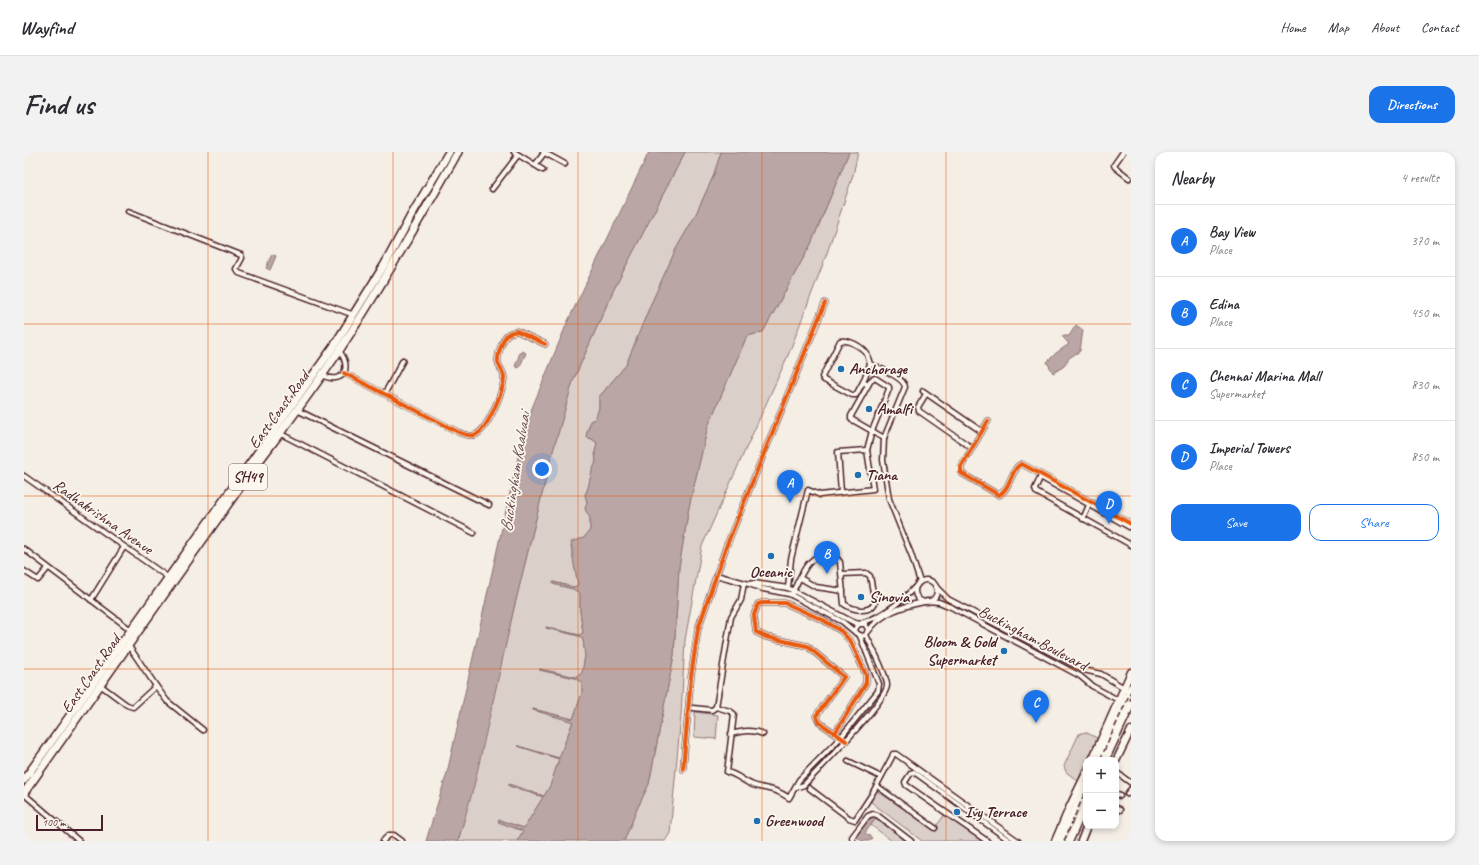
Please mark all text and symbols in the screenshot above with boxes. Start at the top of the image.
text: Wayfind [20,16,73,40]
text: Home [1280,19,1306,36]
text: Map [1328,19,1349,36]
text: About [1371,19,1399,36]
text: Contact [1421,19,1459,36]
button: Directions [1369,86,1455,123]
text: Find us [24,87,94,122]
text: Nearby [1171,168,1214,189]
text: 4 results [1401,170,1439,186]
text: Bay View [1209,223,1255,242]
text: A [1181,233,1187,249]
text: 370 m [1411,233,1439,249]
text: Place [1209,242,1232,258]
text: Edina [1209,295,1239,314]
text: B [1181,305,1187,321]
text: 450 m [1411,305,1439,321]
text: Place [1209,314,1232,330]
place label: Anchorage [849,359,908,379]
marker: Anchorage [836,364,846,374]
street label: East Coast Road [244,365,315,453]
text: Chennai Marina Mall [1209,367,1320,386]
text: C [1181,377,1187,393]
text: 830 m [1411,377,1439,393]
text: Supermarket [1209,386,1264,402]
place label: Amalfi [877,399,914,419]
marker: Amalfi [864,404,874,414]
water label: Buckingham Kaalvaai [495,407,535,533]
text: Imperial Towers [1209,439,1290,458]
text: D [1180,449,1188,465]
text: 850 m [1411,449,1439,465]
text: Place [1209,458,1232,474]
your location [532,459,552,479]
road number: SH49 [229,464,267,490]
place label: Tiana [866,465,898,485]
pin: A [777,470,803,503]
marker: Tiana [853,470,863,480]
street label: Radhakrishna Avenue [49,475,158,560]
pin: D [1096,491,1122,524]
button: Save [1171,504,1301,541]
button: Share [1309,504,1439,541]
pin: B [814,541,840,574]
marker: Oceanic [766,551,776,561]
place label: Oceanic [750,562,793,582]
place label: Sinovia [869,587,911,607]
marker: Sinovia [856,592,866,602]
street label: Buckingham Boulevard [975,601,1093,676]
street label: East Coast Road [57,629,127,717]
place label: Bloom & Gold Supermarket [924,632,999,670]
marker: Bloom & Gold Supermarket [999,646,1009,656]
pin: C [1023,690,1049,723]
map controls [1083,757,1119,829]
button: + [1083,757,1119,793]
button: − [1083,793,1119,829]
place label: Ivy Terrace [965,802,1028,822]
marker: Ivy Terrace [952,807,962,817]
place label: Greenwood [765,811,826,831]
scale bar [36,813,103,832]
text: 100 m [42,815,66,829]
marker: Greenwood [752,816,762,826]

